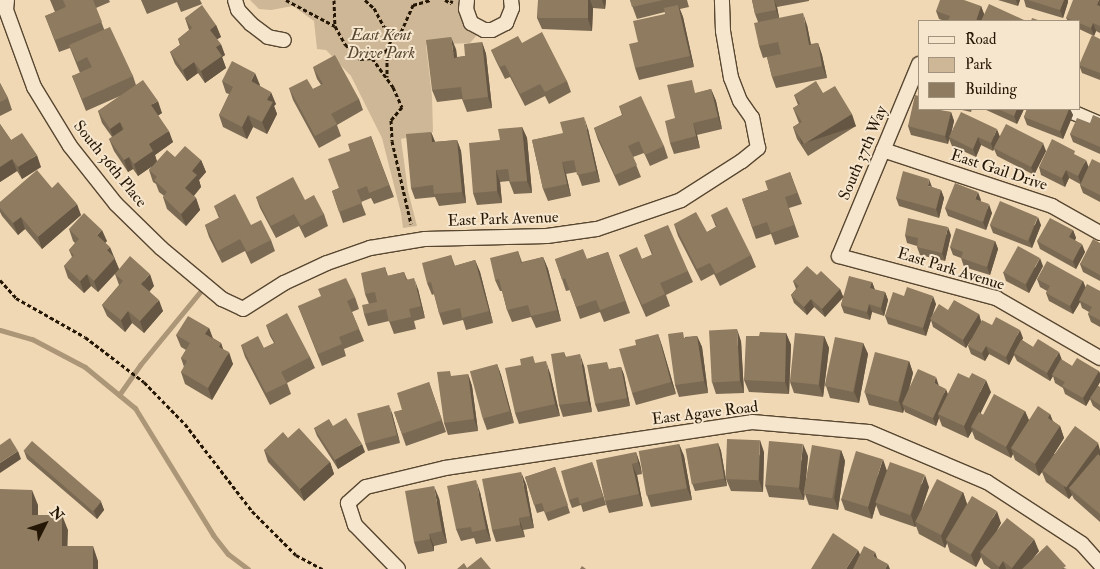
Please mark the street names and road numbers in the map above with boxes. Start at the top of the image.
street label: South 37th Way [835,103,891,203]
street label: South 36th Place [69,117,151,211]
street label: East Gail Drive [948,145,1050,195]
street label: East Park Avenue [447,207,559,231]
street label: East Park Avenue [895,244,1007,294]
street label: East Agave Road [651,397,759,429]

